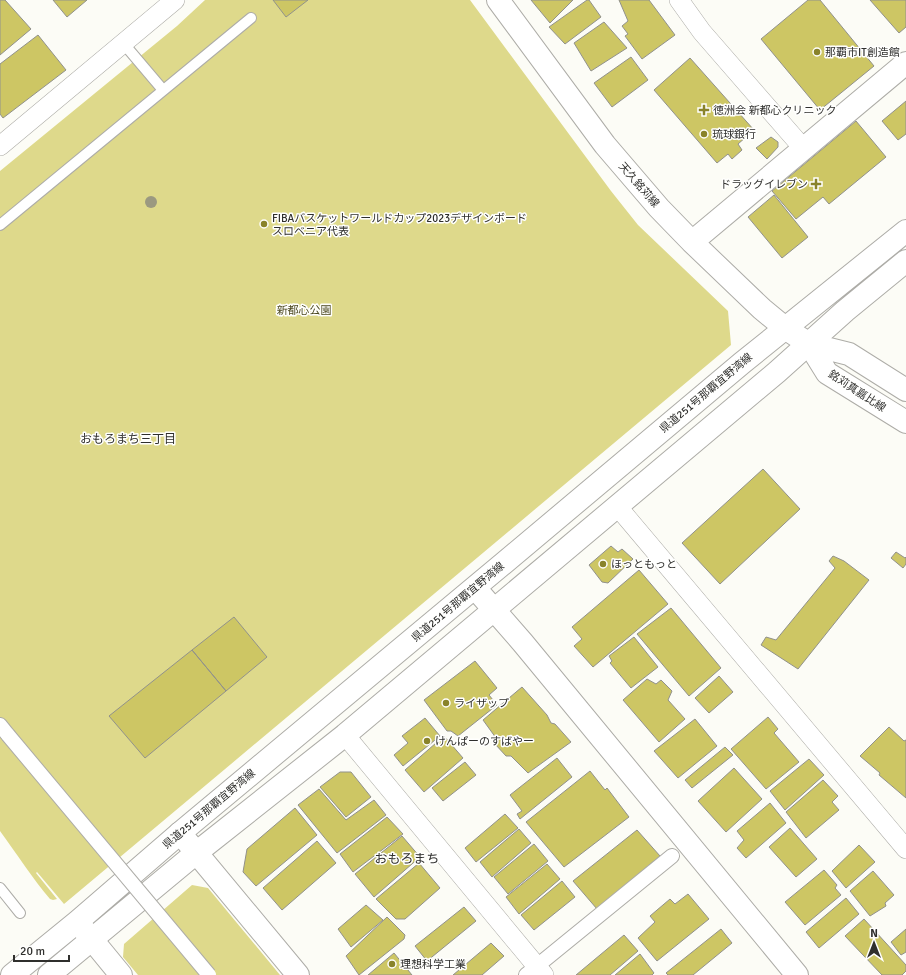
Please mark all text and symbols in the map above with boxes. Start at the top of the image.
place label: 那覇市IT創造館 [825,46,900,59]
marker: 那覇市IT創造館 [812,47,822,57]
marker: 徳洲会 新都心クリニック [698,104,710,116]
place label: 徳洲会 新都心クリニック [713,104,836,117]
place label: 琉球銀行 [712,128,756,141]
marker: 琉球銀行 [699,129,709,139]
street label: 天久銘苅線 [616,160,662,210]
place label: ドラッグイレブン [720,178,808,191]
marker: ドラッグイレブン [811,179,821,189]
place label: FIBAバスケットワールドカップ2023デザインボード スロベニア代表 [272,212,527,238]
marker: FIBAバスケットワールドカップ2023デザインボード スロベニア代表 [259,219,269,229]
park label: 新都心公園 [277,304,332,317]
street label: 県道251号那覇宜野湾線 [657,350,755,436]
street label: 銘苅真嘉比線 [826,368,888,414]
district label: おもろまち三丁目 [80,432,176,447]
place label: ほっともっと [611,558,677,571]
street label: 県道251号那覇宜野湾線 [409,559,507,645]
marker: ほっともっと [598,559,608,569]
place label: ライザップ [454,697,509,710]
marker: ライザップ [441,698,451,708]
place label: けんぱーのすばやー [435,735,534,748]
marker: けんぱーのすばやー [422,736,432,746]
street label: 県道251号那覇宜野湾線 [160,766,258,852]
district label: おもろまち [374,851,440,867]
north arrow [854,923,894,963]
text: N [870,927,878,940]
scale bar [14,937,69,963]
text: 20 m [20,944,45,959]
place label: 理想科学工業 [400,958,466,971]
marker: 理想科学工業 [387,959,397,969]

